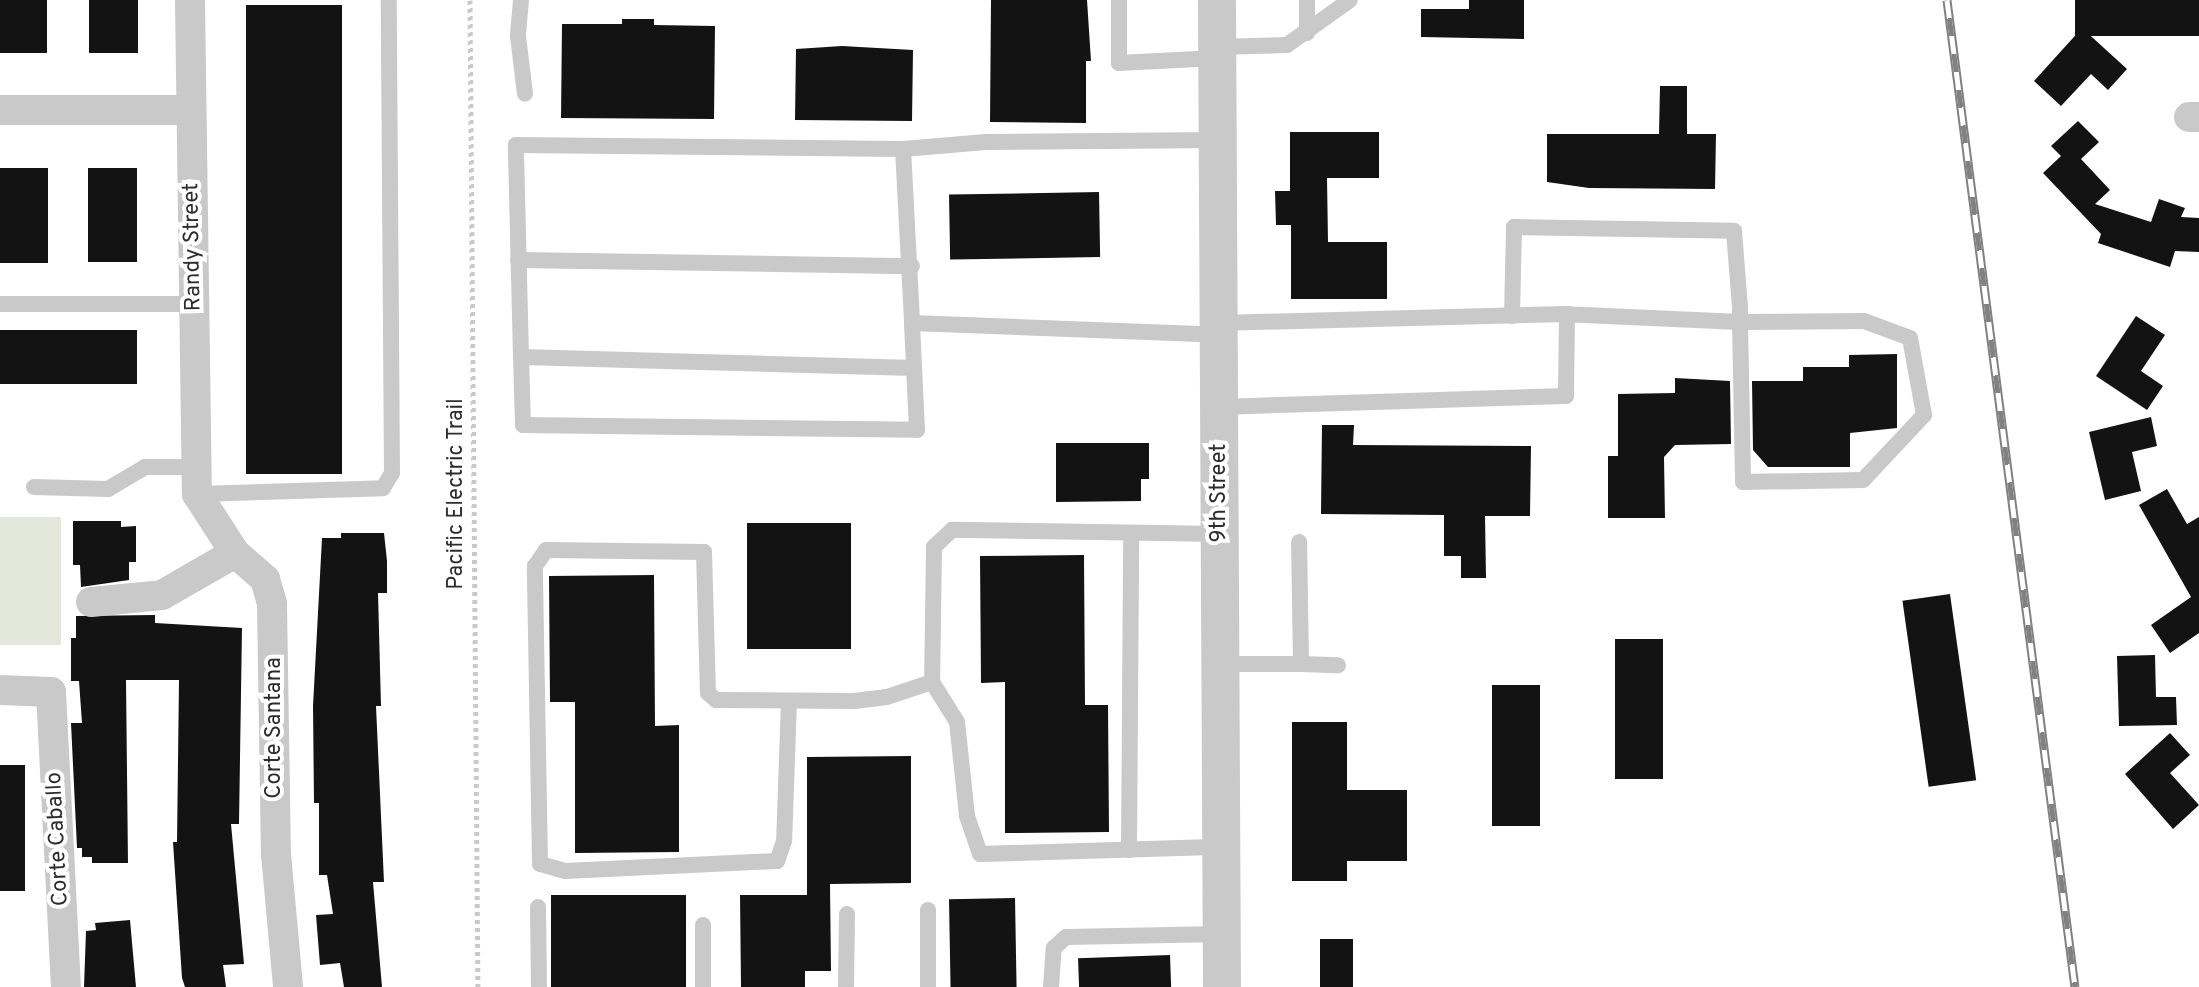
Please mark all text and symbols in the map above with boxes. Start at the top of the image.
street label: Randy Street [179,182,207,312]
street label: Pacific Electric Trail [444,398,470,590]
street label: 9th Street [1207,443,1233,543]
street label: Corte Santana [262,657,288,799]
street label: Corte Caballo [41,771,75,907]

